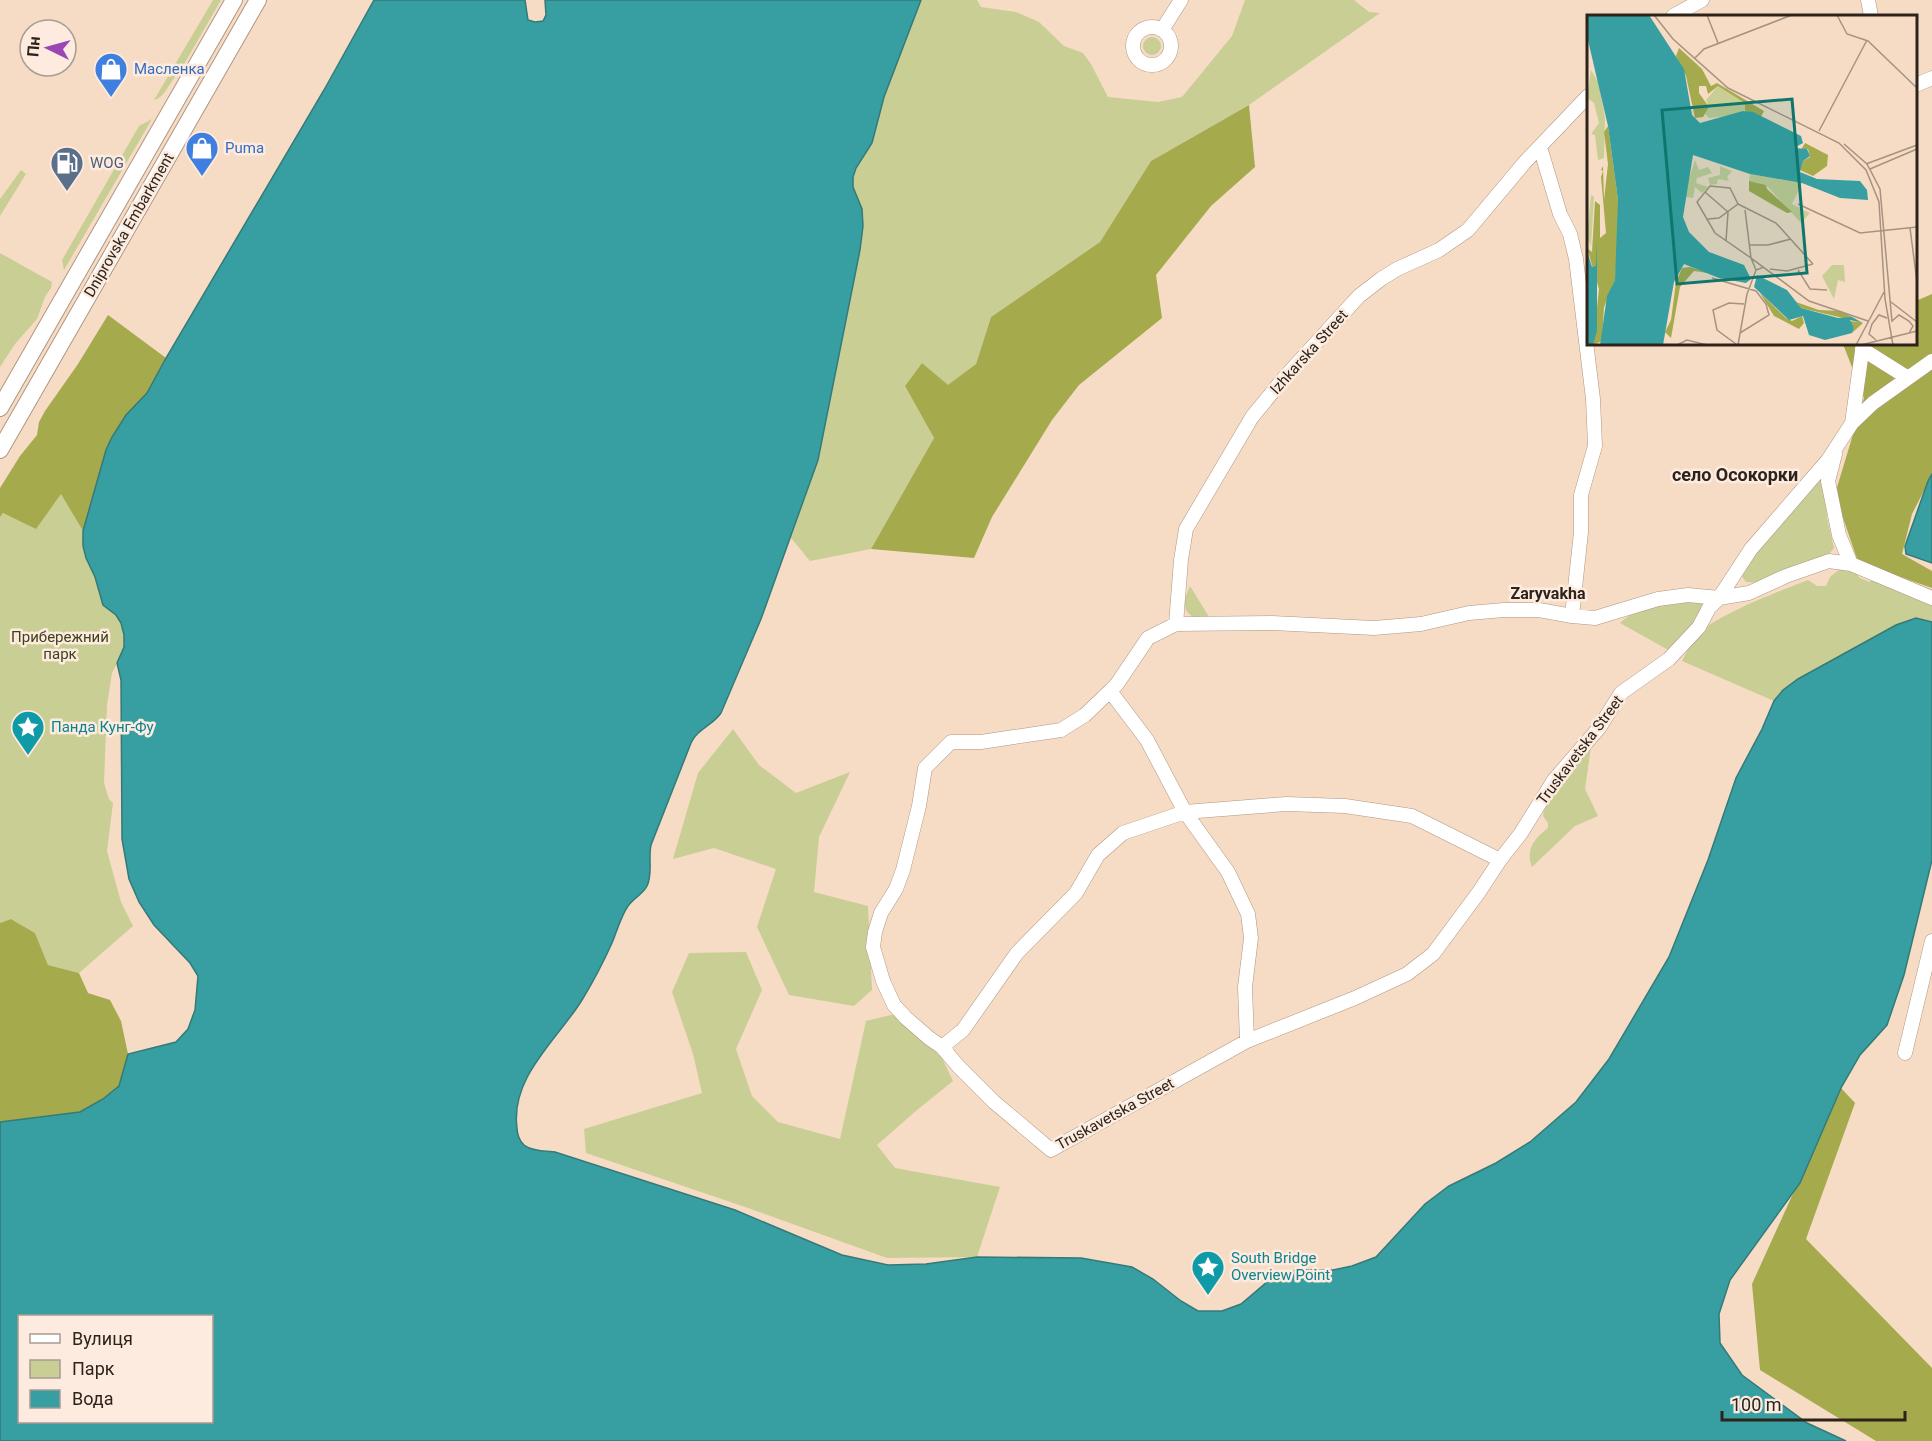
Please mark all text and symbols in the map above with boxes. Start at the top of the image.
inset map [1587,15,1917,345]
north arrow [18,18,78,78]
text: Пн [23,36,44,58]
shop icon: Масленка [93,51,129,98]
place label: Масленка [134,60,205,78]
shop icon: Puma [184,130,220,177]
place label: Puma [225,139,264,157]
fuel station icon: WOG [49,145,85,192]
street label: Dniprovska Embarkment [80,150,178,300]
place label: WOG [90,154,124,172]
street label: Izhkarska Street [1266,306,1352,398]
district label: село Осокорки [1672,464,1798,485]
district label: Zaryvakha [1511,584,1586,603]
park label: Прибережний парк [11,628,109,663]
street label: Truskavetska Street [1533,692,1627,808]
place icon: Панда Кунг-Фу [10,709,46,756]
place label: Панда Кунг-Фу [51,718,154,736]
street label: Truskavetska Street [1053,1074,1177,1154]
place icon: South Bridge Overview Point [1190,1249,1226,1296]
place label: South Bridge Overview Point [1231,1249,1330,1284]
legend [18,1315,213,1423]
text: Вулиця [72,1328,133,1349]
text: Парк [72,1358,115,1379]
scale bar [1722,1384,1905,1422]
text: Вода [72,1388,114,1409]
text: 100 m [1731,1394,1782,1415]

